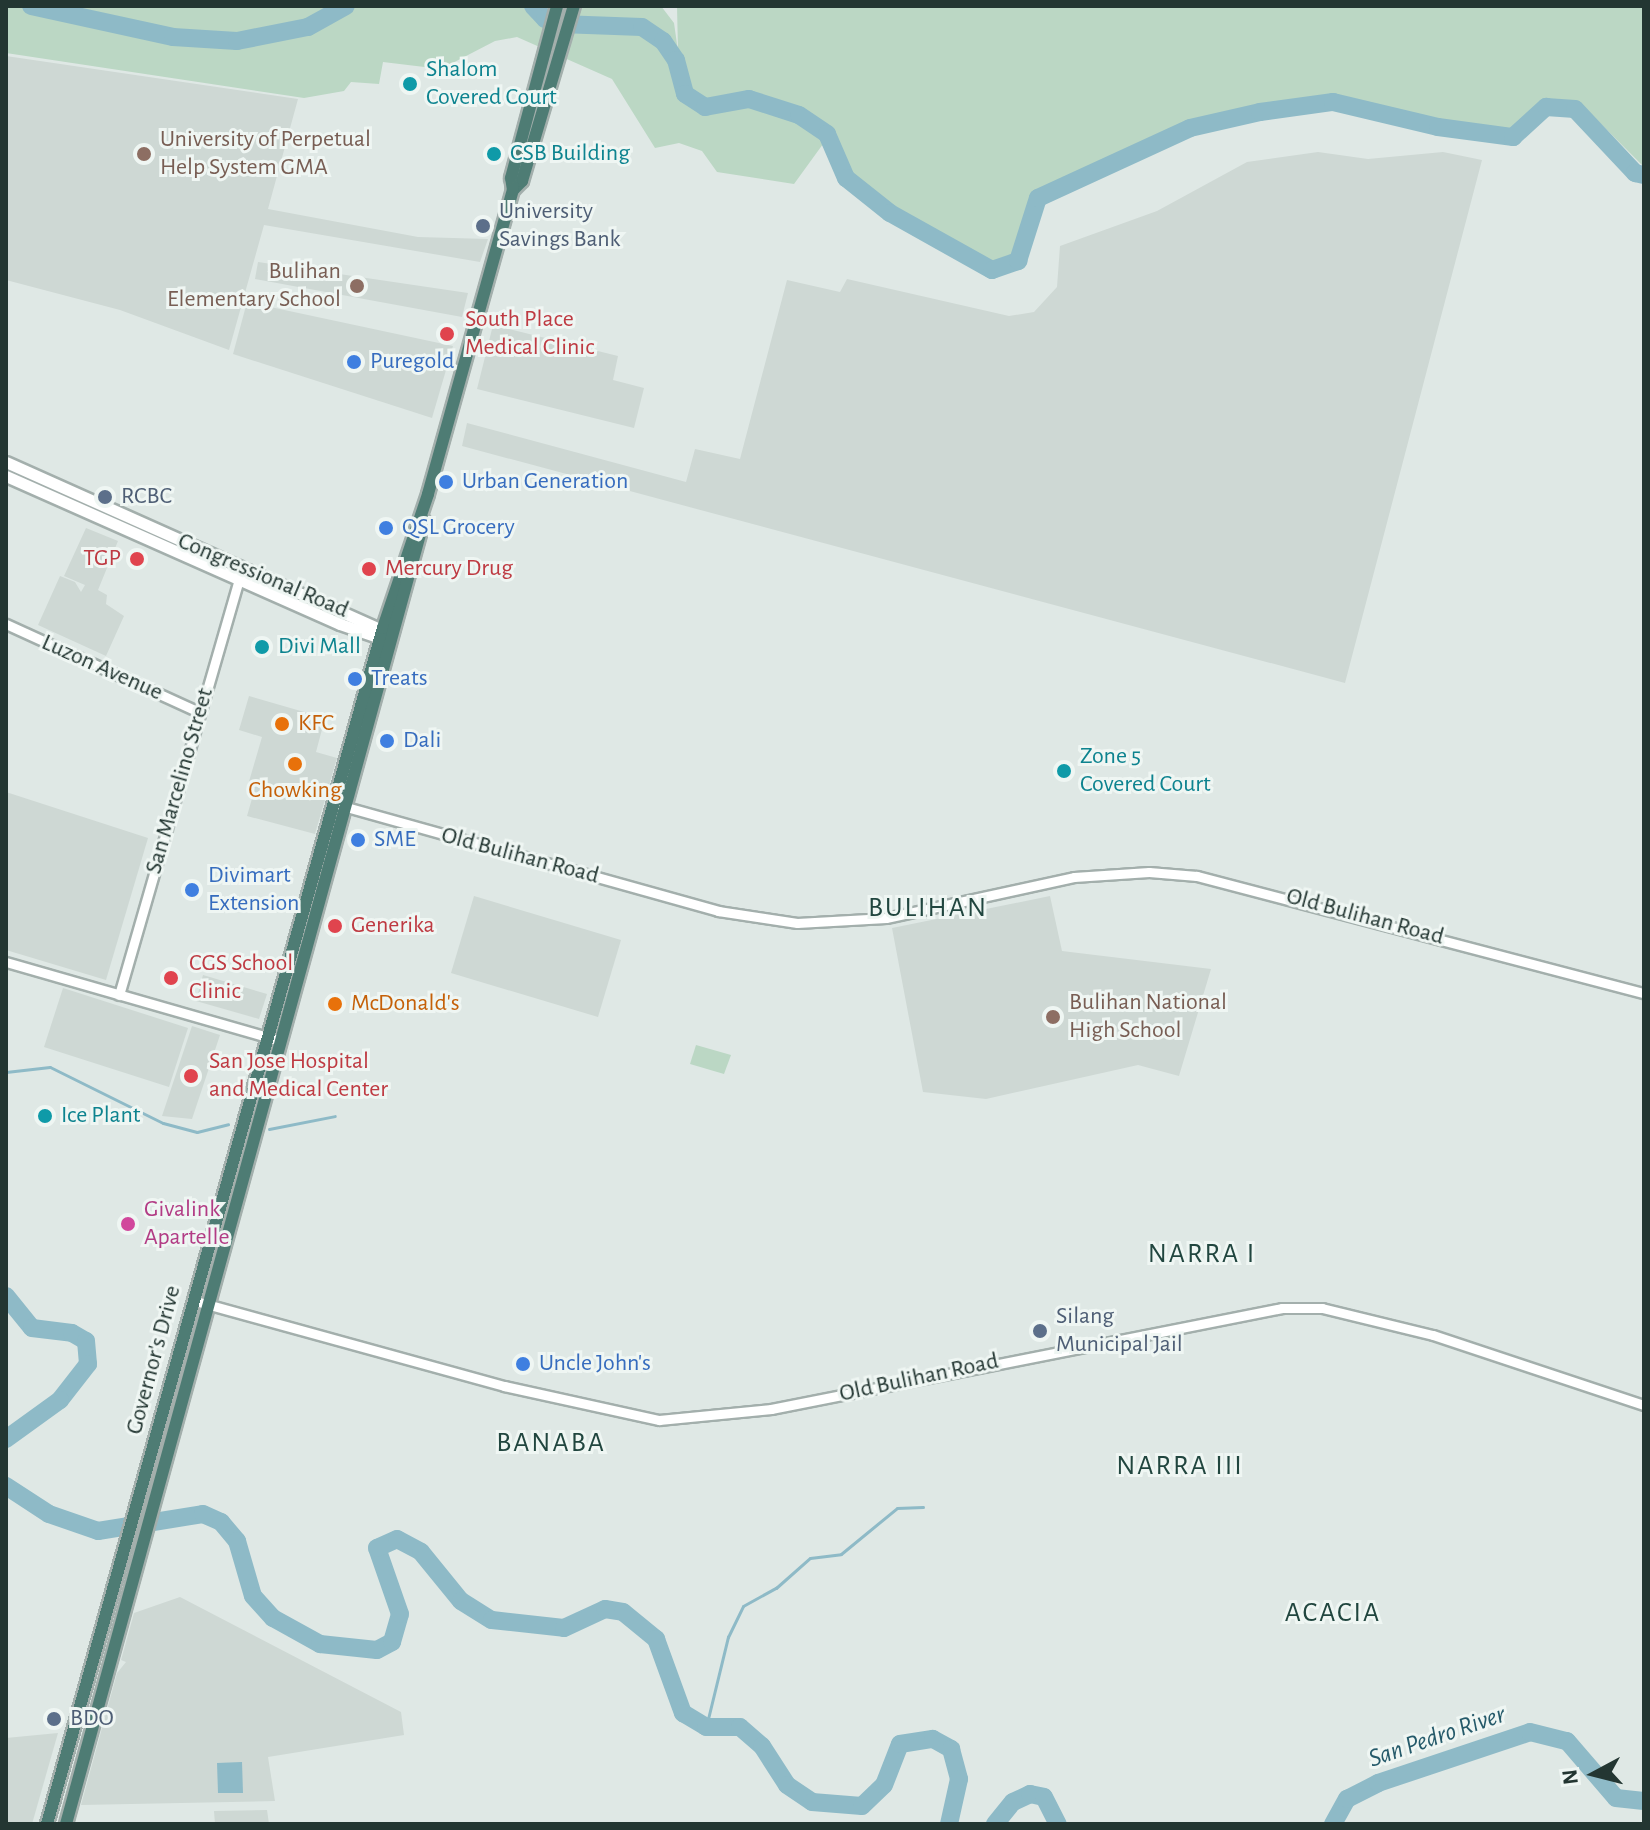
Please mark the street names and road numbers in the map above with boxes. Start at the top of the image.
street label: Congressional Road [173,527,353,625]
street label: Luzon Avenue [37,628,167,708]
street label: San Marcelino Street [140,685,220,877]
street label: Old Bulihan Road [438,821,602,891]
street label: Old Bulihan Road [1283,882,1447,952]
street label: Governor's Drive [120,1282,188,1438]
street label: Old Bulihan Road [837,1347,1001,1409]

